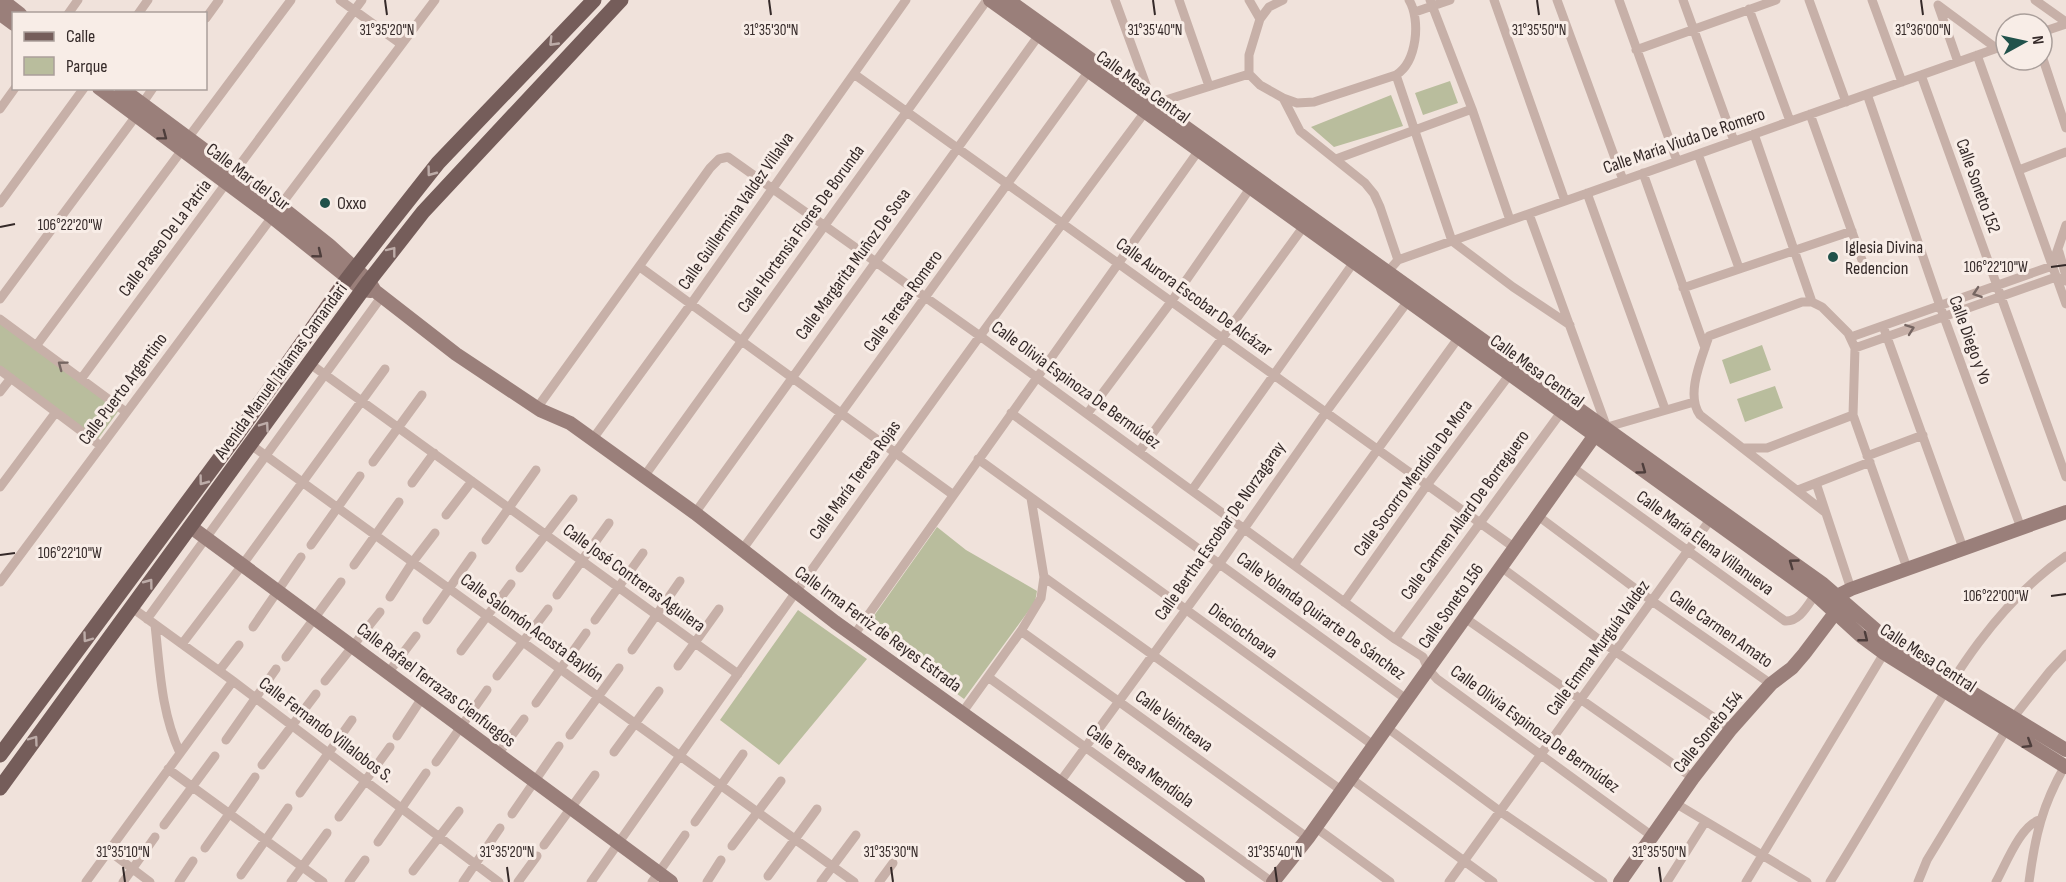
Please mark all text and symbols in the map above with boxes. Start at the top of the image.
legend [12,12,207,90]
north arrow [1994,12,2054,72]
text: 31°35'20"N [360,21,414,40]
text: 31°35'30"N [744,21,799,40]
text: 31°35'40"N [1128,21,1182,40]
text: 31°35'50"N [1512,21,1566,40]
text: 31°36'00"N [1895,21,1951,40]
text: Calle [66,26,95,47]
text: N [2027,35,2047,46]
one-way arrow [549,36,560,46]
street label: Calle Mesa Central [1092,46,1194,128]
text: Parque [66,56,107,77]
street label: Calle María Viuda De Romero [1600,103,1768,179]
street label: Calle Guillermina Valdez Villalva [674,128,798,294]
one-way arrow [157,129,168,140]
street label: Calle Soneto 152 [1951,136,2005,236]
street label: Calle Mar del Sur [202,139,294,215]
street label: Calle Hortensia Flores De Borunda [733,141,869,317]
one-way arrow [427,166,438,177]
street label: Calle Paseo De La Patria [114,175,216,301]
street label: Calle Margarita Muñoz De Sosa [791,184,915,344]
place label: Oxxo [337,193,367,214]
marker: Oxxo [318,196,332,210]
text: 106°22'20"W [38,216,103,235]
street label: Calle Aurora Escobar De Alcázar [1112,233,1276,361]
place label: Iglesia Divina Redencion [1845,237,1923,279]
street label: Calle Teresa Romero [859,246,947,356]
one-way arrow [311,247,322,258]
one-way arrow [385,247,396,258]
marker: Iglesia Divina Redencion [1826,250,1840,264]
text: 106°22'10"W [1964,258,2028,277]
street label: Avenida Manuel Talamas Camandari [210,279,352,464]
one-way arrow [1973,285,1983,298]
street label: Calle Diego y Yo [1944,293,1996,387]
street label: Calle Olivia Espinoza De Bermúdez [987,317,1165,454]
one-way arrow [1904,323,1915,336]
street label: Calle Puerto Argentino [74,329,172,449]
street label: Calle Mesa Central [1486,330,1588,412]
one-way arrow [58,362,69,373]
street label: Calle Socorro Mendiola De Mora [1349,396,1477,560]
street label: Calle María Teresa Rojas [805,416,905,544]
one-way arrow [258,421,269,432]
street label: Calle Carmen Allard De Borreguero [1396,426,1534,604]
street label: Calle Bertha Escobar De Norzagaray [1150,438,1290,624]
one-way arrow [1635,462,1646,473]
one-way arrow [199,474,210,485]
street label: Calle María Elena Villanueva [1632,486,1778,600]
street label: Calle José Contreras Aguilera [559,519,709,637]
text: 106°22'10"W [38,544,102,563]
street label: Calle Yolanda Quirarte De Sánchez [1232,548,1410,685]
street label: Calle Soneto 156 [1414,559,1488,653]
one-way arrow [1789,559,1800,570]
street label: Calle Irma Ferriz de Reyes Estrada [791,561,965,697]
street label: Calle Salomón Acosta Baylón [456,569,608,687]
street label: Calle Emma Murguía Valdez [1542,576,1654,720]
one-way arrow [142,579,153,590]
street label: Calle Carmen Amato [1665,586,1777,672]
text: 106°22'00"W [1963,587,2029,606]
street label: Dieciochoava [1204,599,1282,663]
street label: Calle Rafael Terrazas Cienfuegos [352,618,520,752]
street label: Calle Mesa Central [1876,619,1980,697]
one-way arrow [1858,630,1869,641]
one-way arrow [83,631,94,642]
street label: Calle Olivia Espinoza De Bermúdez [1446,661,1624,798]
street label: Calle Fernando Villalobos S. [255,673,397,787]
street label: Calle Veinteava [1131,686,1217,756]
street label: Calle Soneto 154 [1669,687,1748,777]
street label: Calle Teresa Mendiola [1082,720,1198,812]
one-way arrow [27,736,38,747]
one-way arrow [2022,736,2032,748]
text: 31°35'10"N [96,843,150,862]
text: 31°35'20"N [480,843,534,862]
text: 31°35'30"N [864,843,919,862]
text: 31°35'40"N [1248,843,1302,862]
text: 31°35'50"N [1632,843,1686,862]

